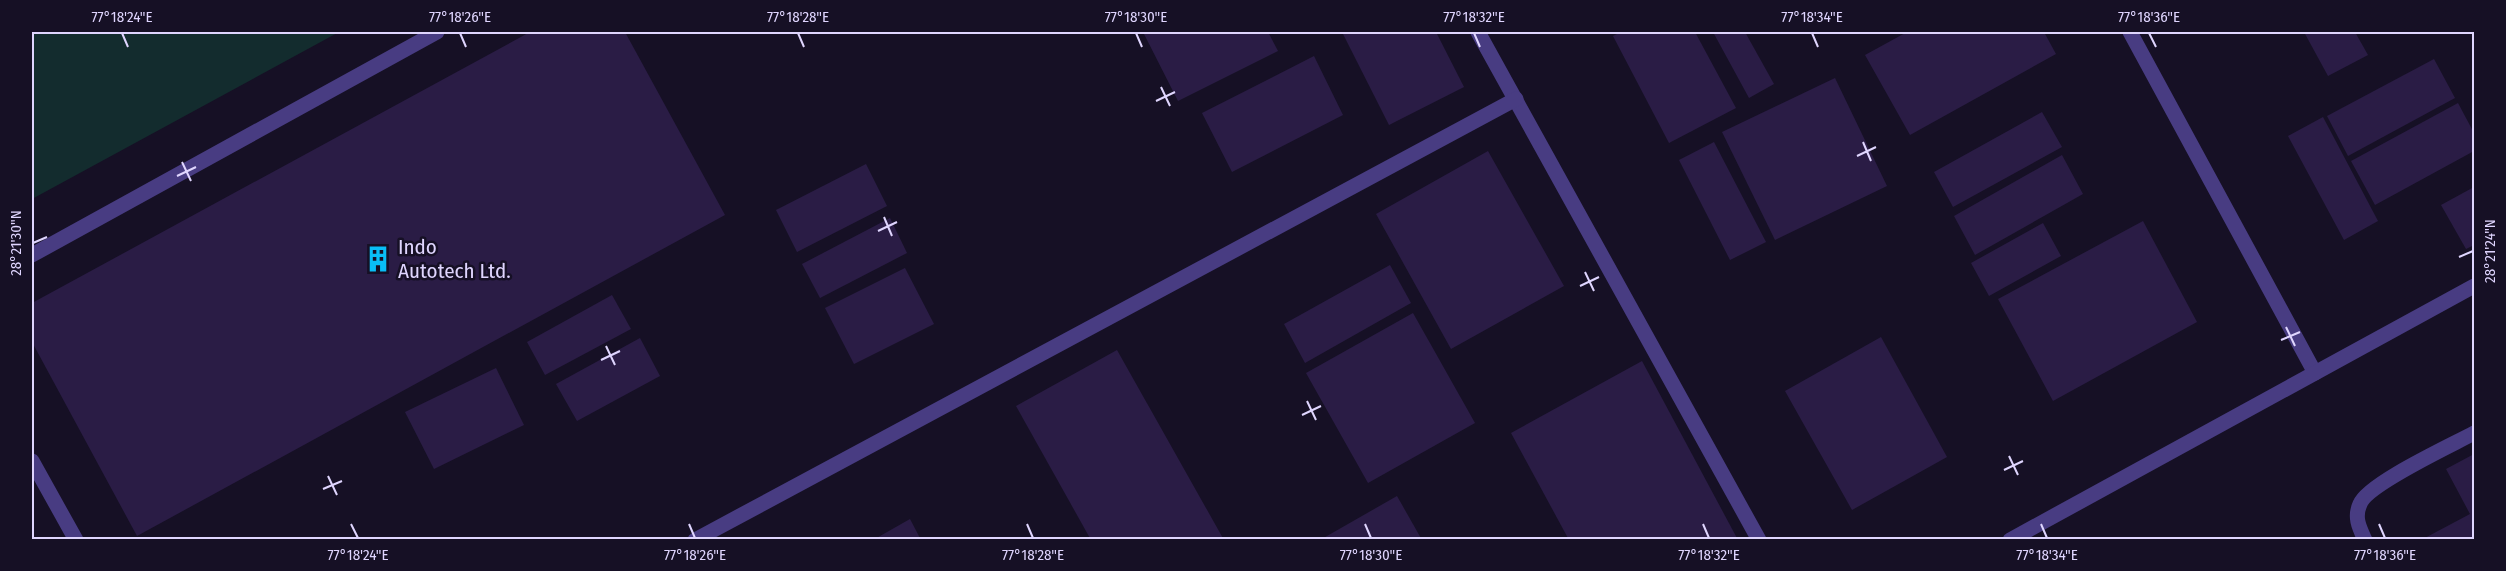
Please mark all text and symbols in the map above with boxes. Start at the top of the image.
text: 77°18'24"E [91,8,153,26]
text: 77°18'26"E [429,8,491,26]
text: 77°18'28"E [767,8,829,26]
text: 77°18'30"E [1105,8,1167,26]
text: 77°18'32"E [1443,8,1505,26]
text: 77°18'34"E [1781,8,1843,26]
text: 77°18'36"E [2118,8,2180,26]
text: 28°21'30"N [7,210,25,276]
text: 28°21'24"N [2481,219,2499,283]
place label: Indo Autotech Ltd. [398,234,511,284]
building icon: Indo Autotech Ltd. [363,244,393,274]
text: 77°18'24"E [327,546,389,564]
text: 77°18'26"E [664,546,726,564]
text: 77°18'28"E [1002,546,1064,564]
text: 77°18'30"E [1340,546,1402,564]
text: 77°18'32"E [1678,546,1740,564]
text: 77°18'34"E [2016,546,2078,564]
text: 77°18'36"E [2354,546,2416,564]

